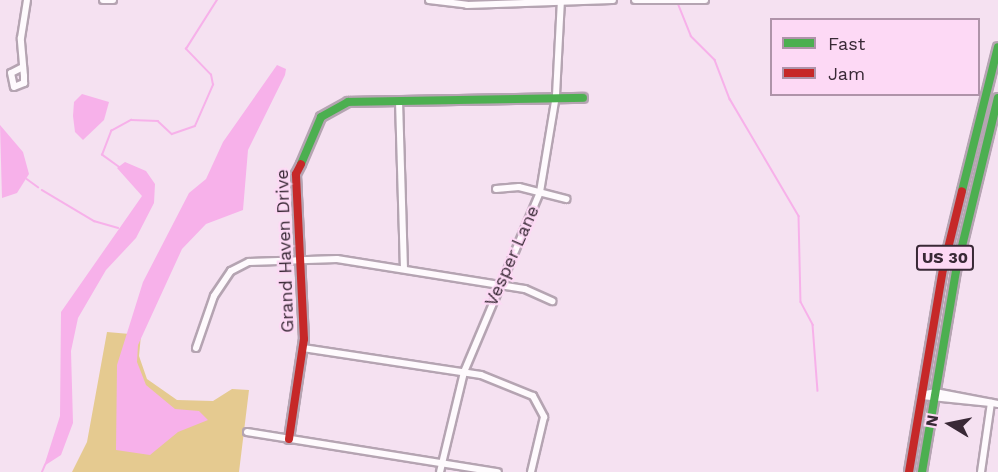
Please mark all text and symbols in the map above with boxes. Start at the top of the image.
legend [770,18,980,96]
text: Fast [828,33,865,54]
text: Jam [828,63,865,84]
street label: Grand Haven Drive [271,169,299,333]
street label: Vesper Lane [480,202,544,310]
road number: US 30 [915,245,975,271]
north arrow [920,394,980,454]
text: N [921,413,942,428]

